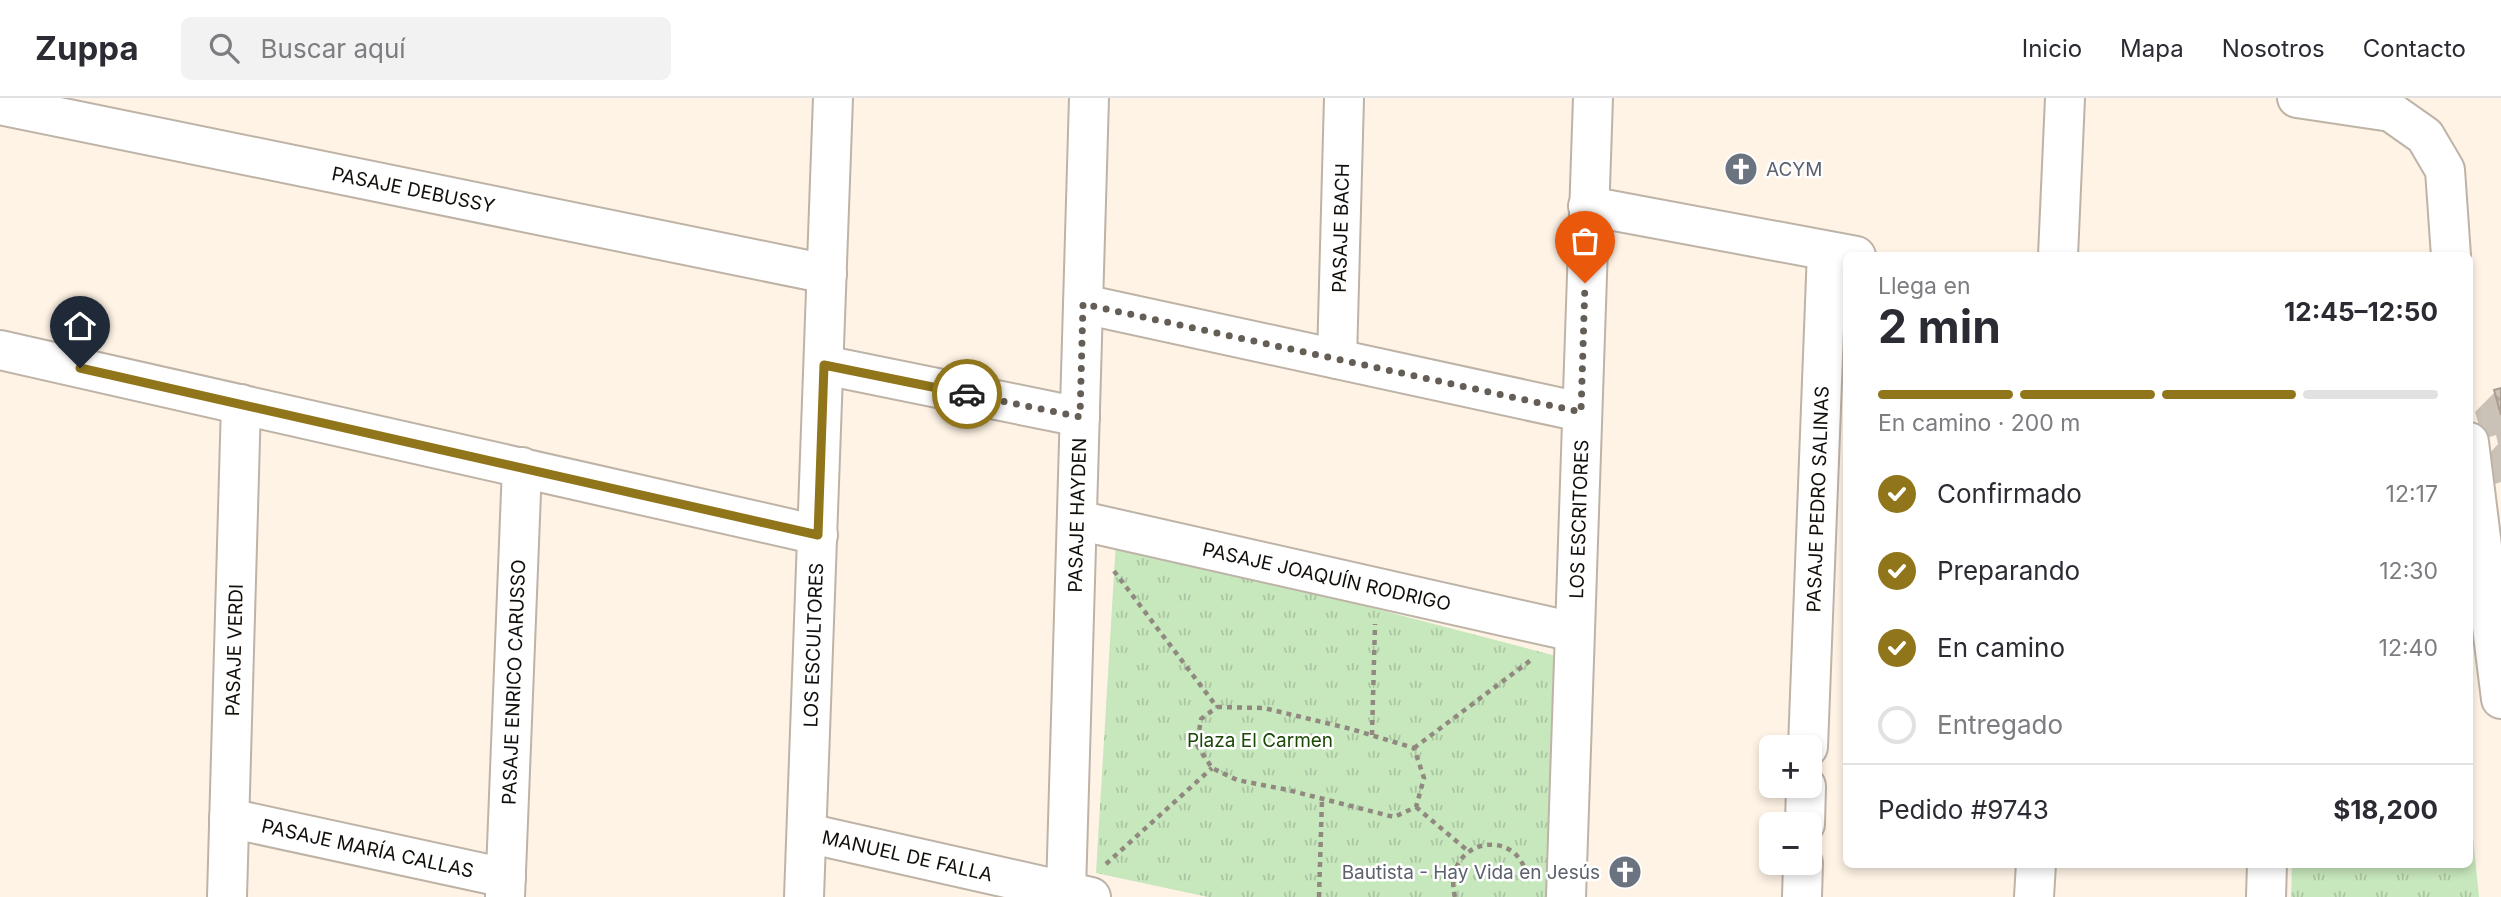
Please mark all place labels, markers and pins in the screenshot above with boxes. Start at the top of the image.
church icon: ACYM [1722,150,1760,188]
place label: ACYM [1766,158,1822,181]
pin [1555,211,1615,283]
pin [50,296,110,368]
church icon: Bautista - Hay Vida en Jesús [1606,853,1644,891]
place label: Bautista - Hay Vida en Jesús [1342,861,1600,884]

